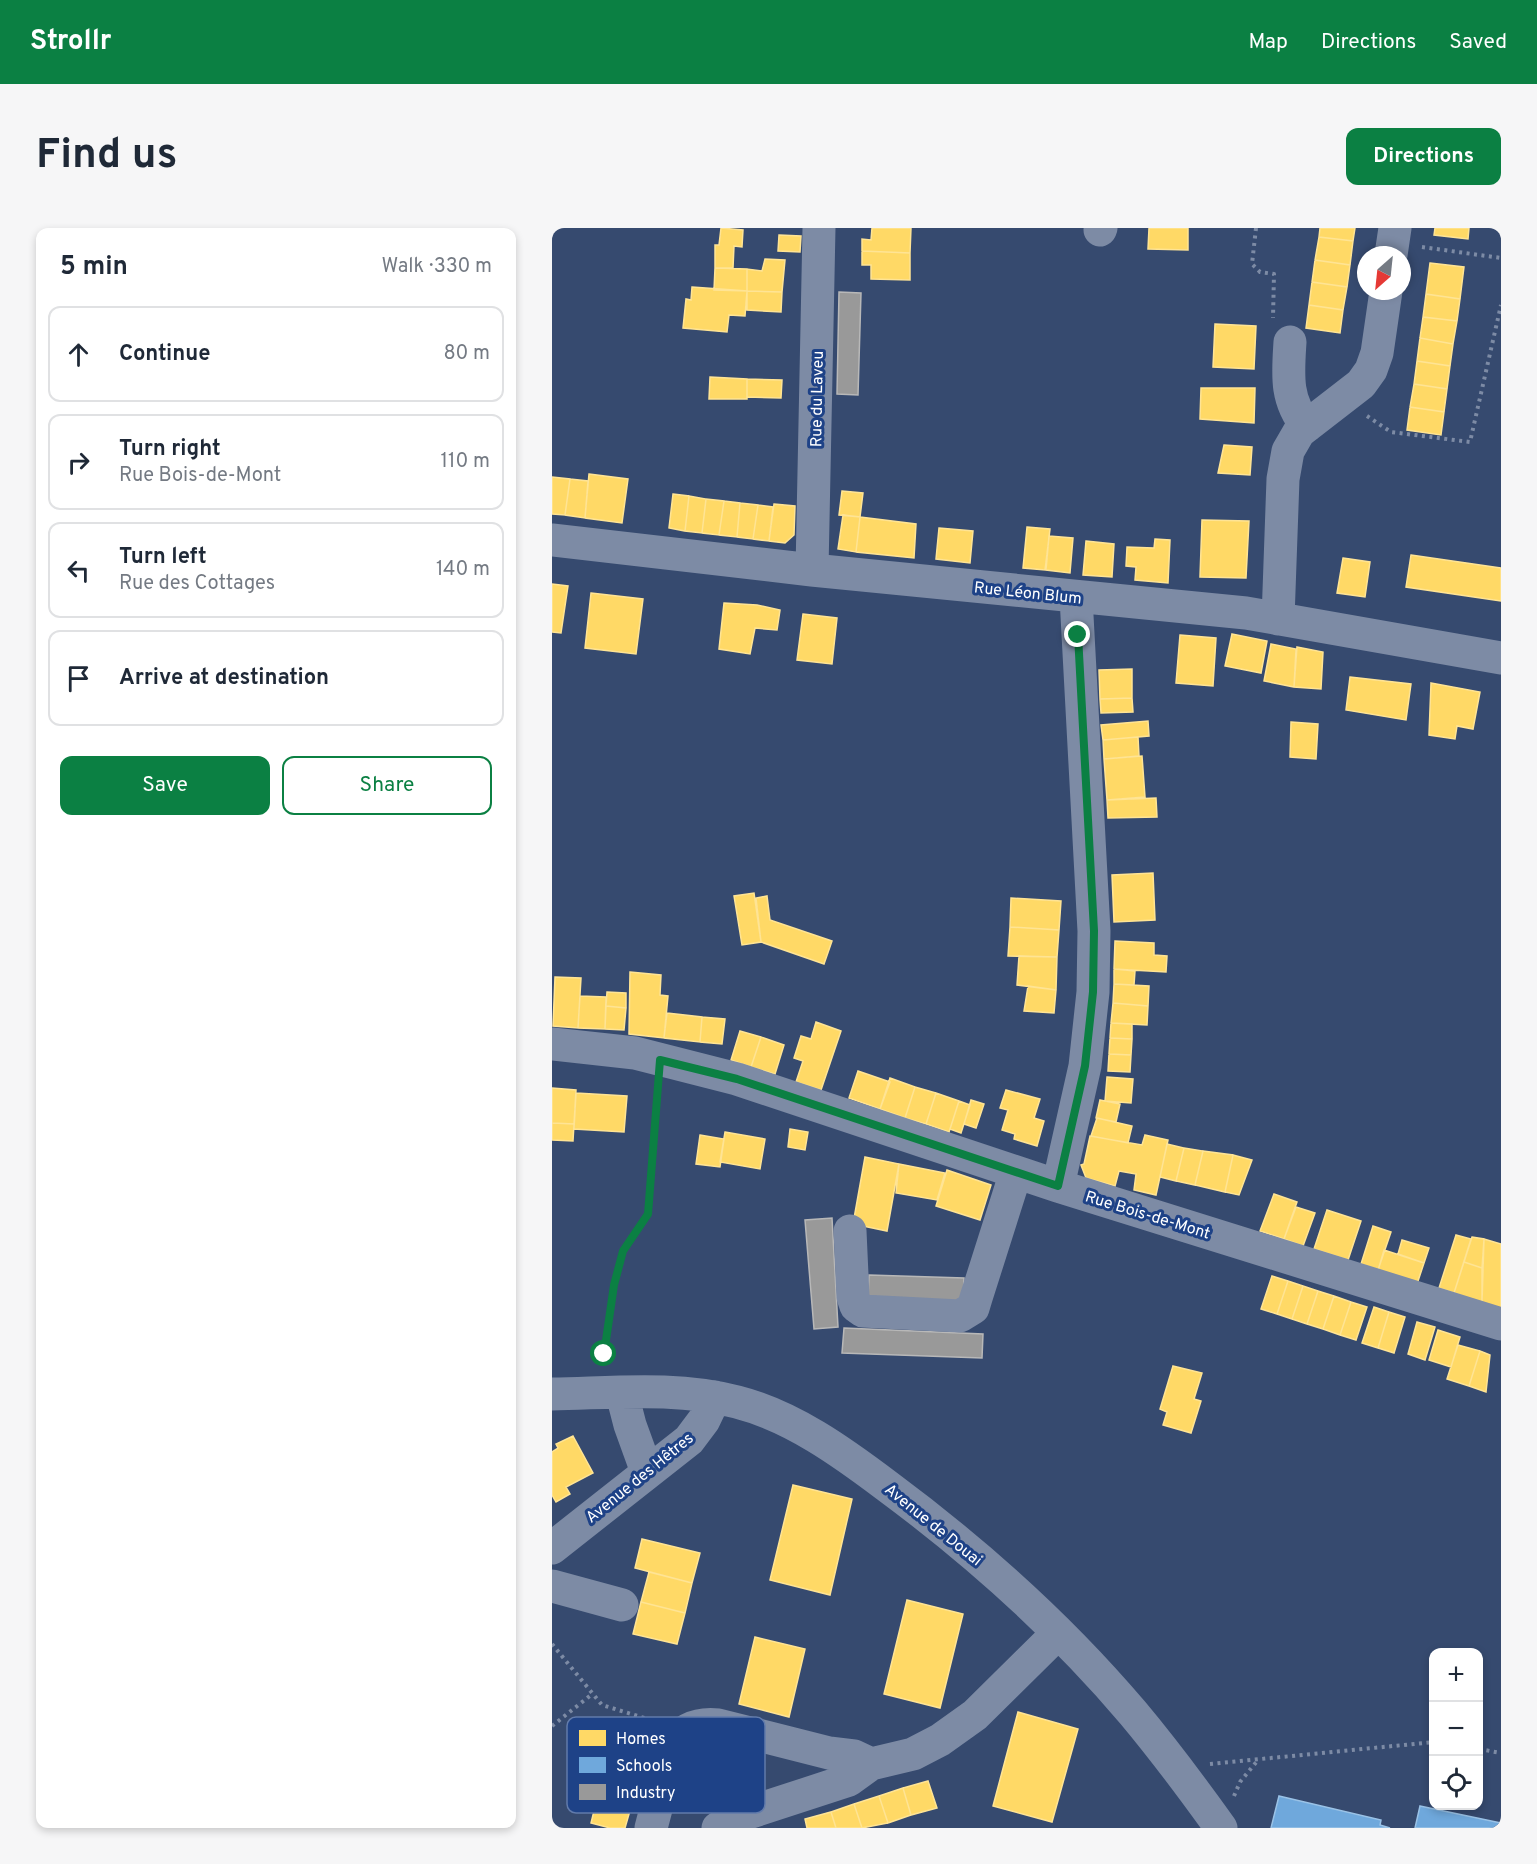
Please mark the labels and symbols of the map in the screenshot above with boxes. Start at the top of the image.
north arrow [1357,246,1411,300]
street label: Rue du Laveu [807,351,829,447]
street label: Rue Léon Blum [973,578,1083,610]
route end [1064,621,1090,647]
street label: Rue Bois-de-Mont [1082,1187,1212,1244]
route start [590,1340,616,1366]
street label: Avenue des Hêtres [582,1429,698,1528]
street label: Avenue de Douai [880,1480,986,1571]
legend [567,1717,765,1813]
text: Homes [616,1730,666,1750]
text: Schools [616,1757,672,1777]
text: Industry [616,1784,675,1804]

